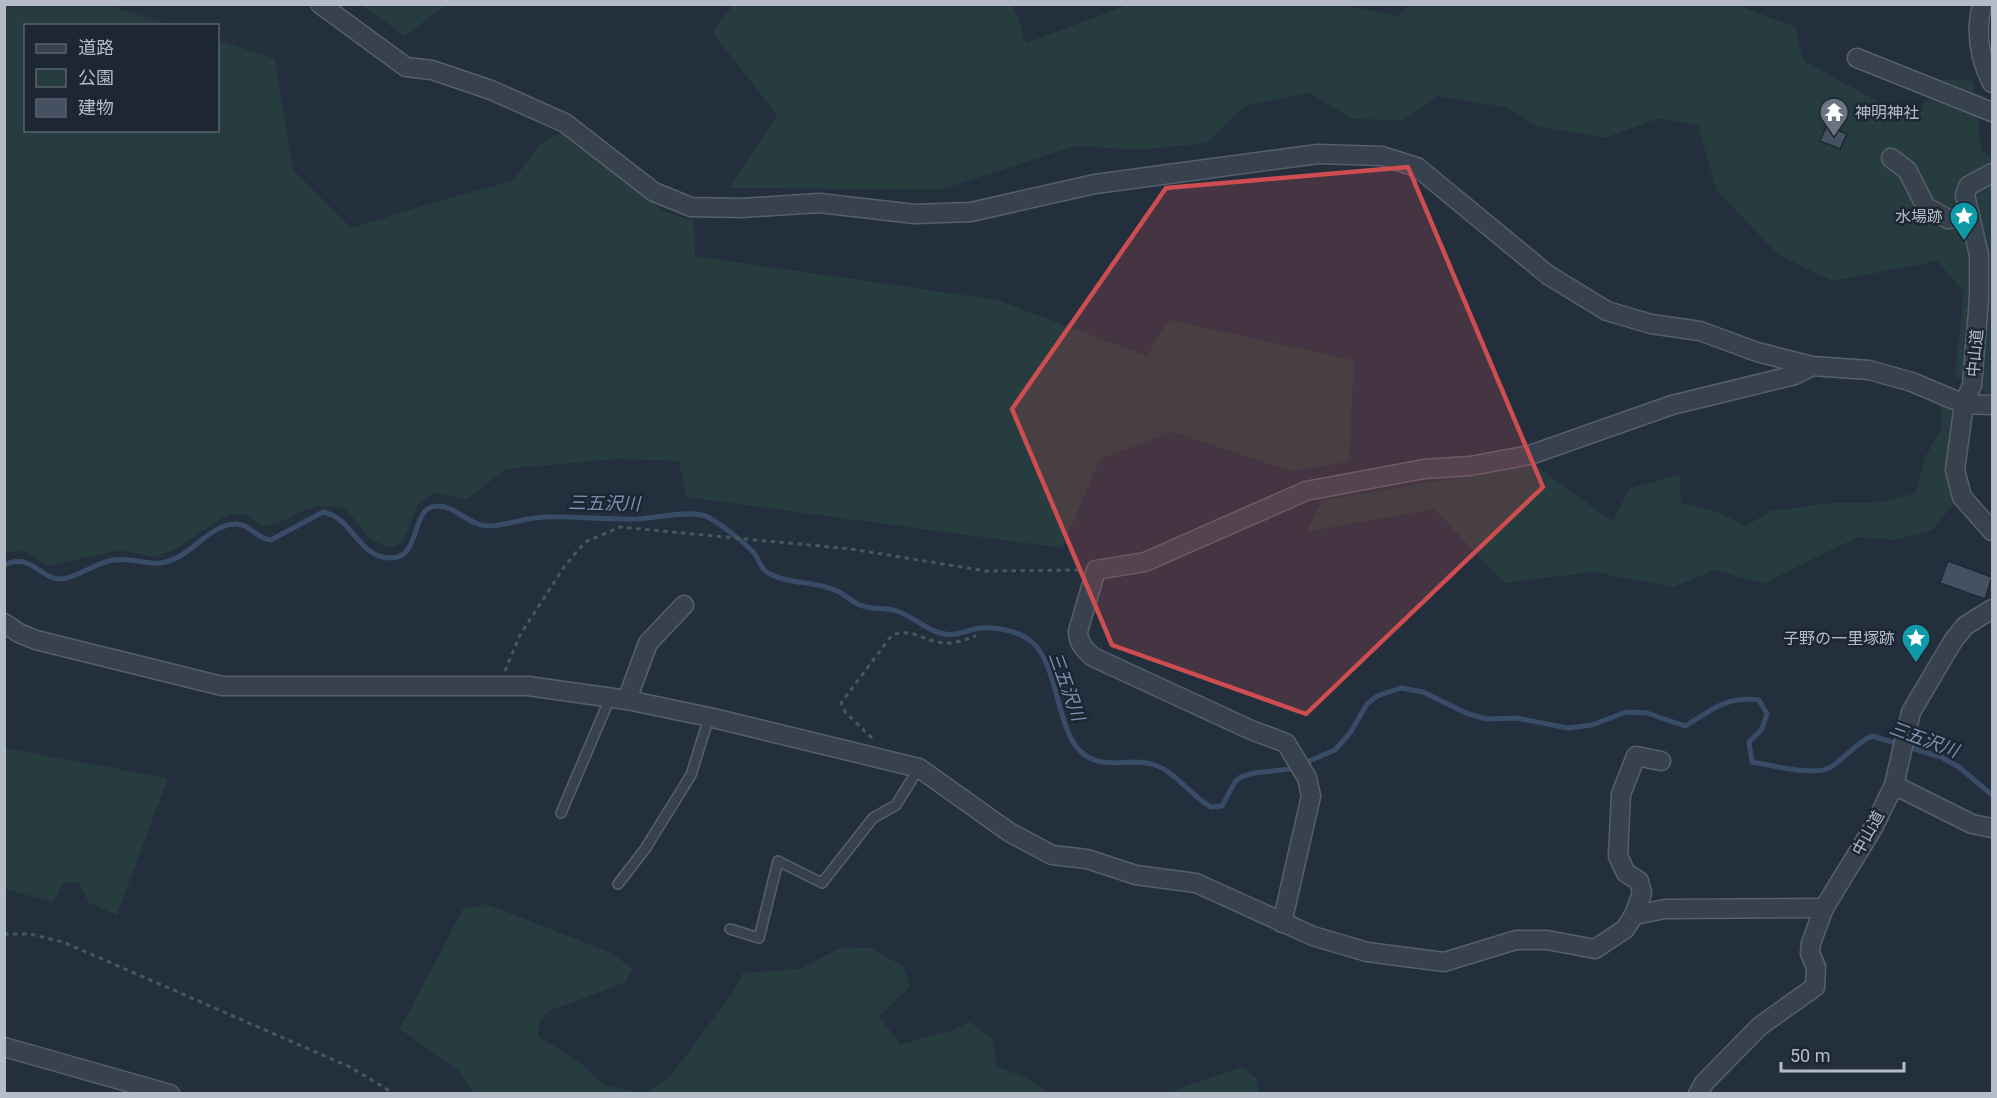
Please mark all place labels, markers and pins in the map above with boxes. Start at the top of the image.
temple icon: 神明神社 [1818,96,1850,138]
place label: 神明神社 [1855,103,1919,122]
place icon: 水場跡 [1948,200,1980,242]
place label: 水場跡 [1895,207,1943,226]
place icon: 子野の一里塚跡 [1900,622,1932,664]
place label: 子野の一里塚跡 [1783,629,1895,648]

